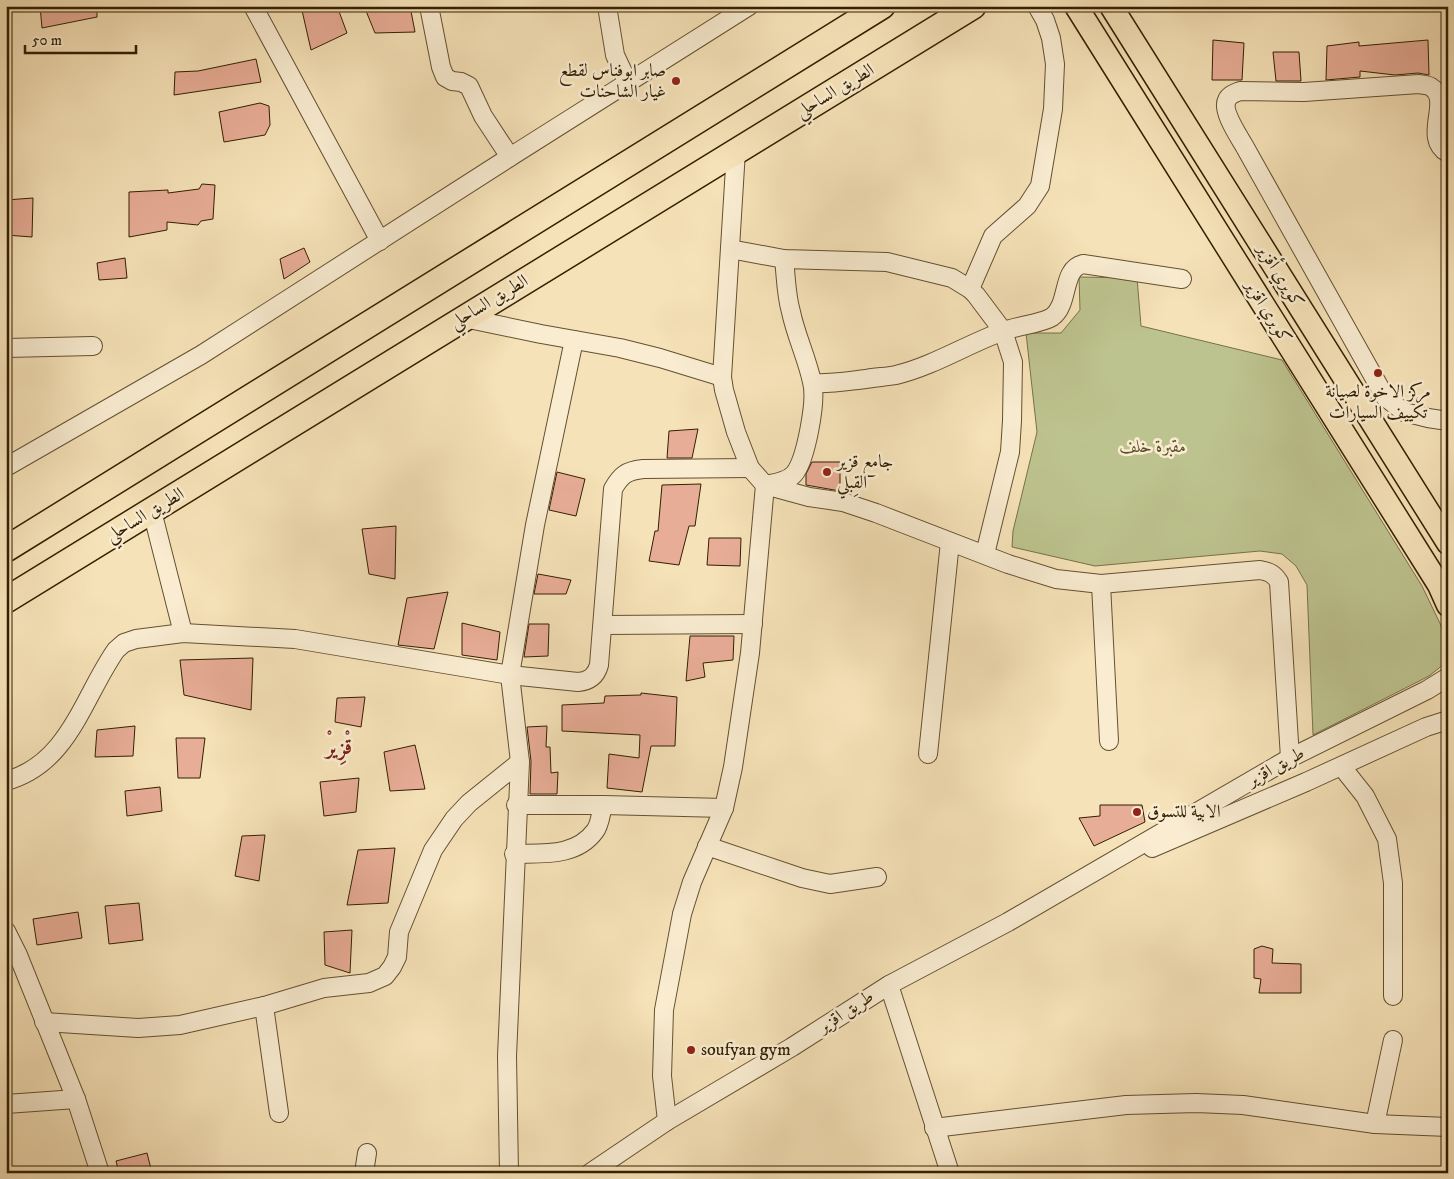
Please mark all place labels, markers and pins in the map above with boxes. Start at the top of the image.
place label: صابر ابوفناس لقطع غيار الشاحنات [559,60,666,103]
marker: صابر ابوفناس لقطع غيار الشاحنات [670,75,682,87]
marker: مركز الاخوة لصيانة تكييف السيارات [1372,367,1384,379]
place label: مركز الاخوة لصيانة تكييف السيارات [1325,381,1431,424]
place label: جامع قزير القِبلي [835,451,893,499]
marker: جامع قزير القِبلي [821,466,833,478]
place label: الابية للتسوق [1147,801,1221,823]
marker: الابية للتسوق [1131,806,1143,818]
place label: soufyan gym [701,1039,791,1061]
marker: soufyan gym [685,1044,697,1056]

